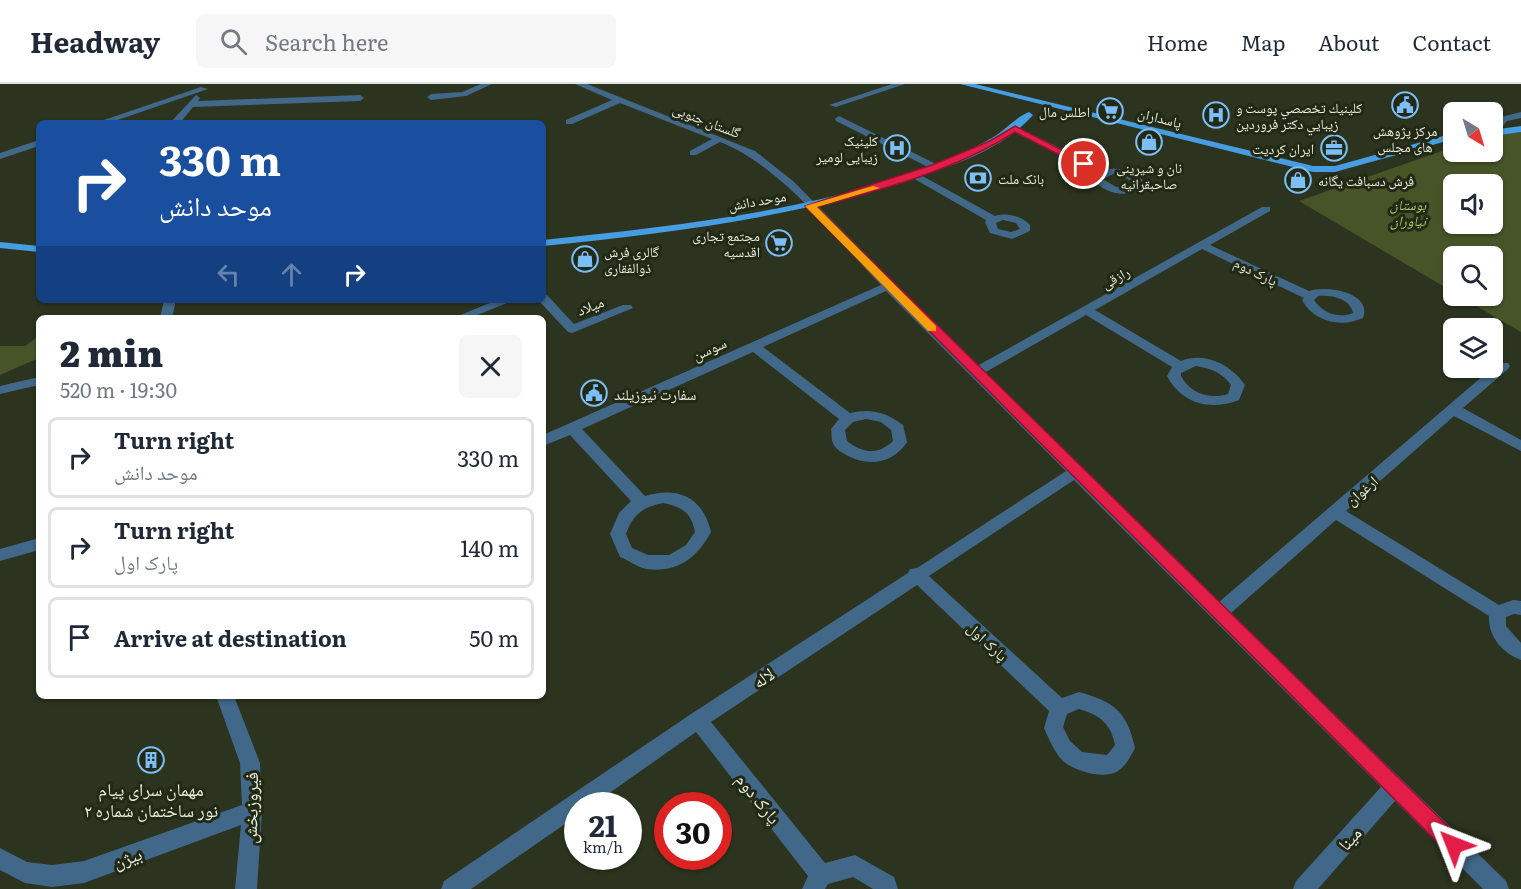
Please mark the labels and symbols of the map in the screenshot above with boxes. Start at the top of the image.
public building icon: مرکز پژوهش های مجلس [1390,90,1420,120]
supermarket icon: اطلس مال [1095,96,1125,126]
place label: كلينيك تخصصي پوست و زيبايي دكتر فروردين [1236,97,1362,136]
street label: گلستان جنوبی [670,98,744,142]
hospital icon: كلينيك تخصصي پوست و زيبايي دكتر فروردين [1201,100,1231,130]
place label: اطلس مال [1039,101,1090,121]
street label: پاسداران [1136,102,1184,132]
north arrow [1443,102,1503,162]
place label: مرکز پژوهش های مجلس [1373,120,1437,156]
shop icon: نان و شیرینی صاحبقرانیه [1134,127,1164,157]
place label: کلینیک زیبایی لومیر [815,130,878,166]
hospital icon: کلینیک زیبایی لومیر [882,133,912,163]
office icon: ایران کردیت [1319,133,1349,163]
pin [1058,138,1109,189]
place label: ایران کردیت [1252,138,1314,158]
place label: نان و شیرینی صاحبقرانیه [1116,157,1182,193]
bank icon: بانک ملت [963,163,993,193]
shop icon: فرش دسبافت یگانه [1283,165,1313,195]
place label: بانک ملت [998,168,1044,188]
place label: فرش دسبافت یگانه [1318,170,1414,190]
street label: موحد دانش [726,185,788,215]
park label: بوستان نیاوران [1390,194,1428,230]
place label: مجتمع تجاری اقدسیه [692,225,760,261]
supermarket icon: مجتمع تجاری اقدسیه [764,228,794,258]
place label: گالری فرش ذوالفقاری [604,241,659,277]
shop icon: گالری فرش ذوالفقاری [570,244,600,274]
street label: پارک دوم [1231,252,1281,291]
street label: رازقی [1097,261,1133,293]
street label: میلاد [573,289,607,321]
street label: سوسن [688,330,730,366]
public building icon: سفارت نیوزیلند [579,378,609,408]
place label: سفارت نیوزیلند [614,382,697,405]
street label: ارغوان [1340,469,1382,511]
street label: پارک اول [963,616,1013,666]
street label: لاله [747,660,779,694]
building icon: مهمان سرای پیام نور ساختمان شماره ۲ [136,745,166,775]
street label: پارک دوم [730,767,788,829]
street label: فیروزبخش [236,772,264,844]
place label: مهمان سرای پیام نور ساختمان شماره ۲ [84,775,218,823]
speed limit sign: 30 [654,792,732,870]
position arrow [1422,813,1486,877]
street label: مینا [1331,820,1367,856]
street label: بیژن [109,839,145,875]

